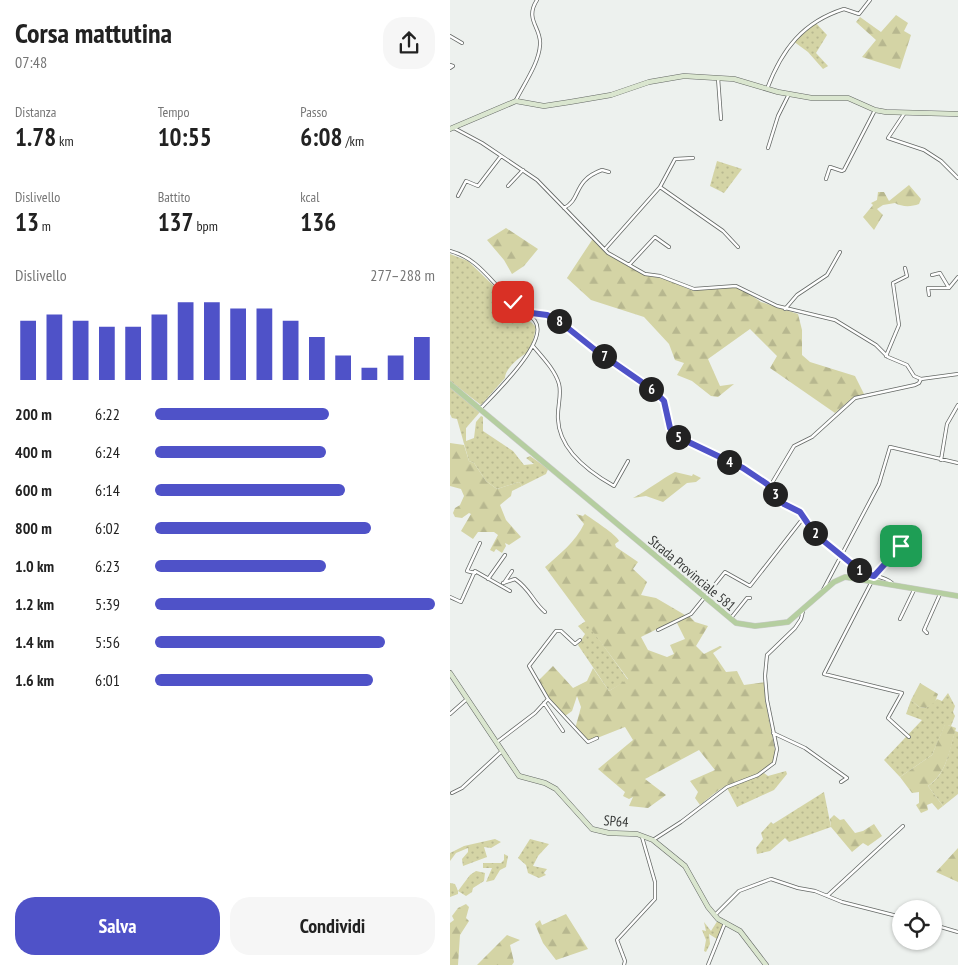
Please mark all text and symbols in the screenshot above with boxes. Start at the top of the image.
text: Corsa mattutina [15,14,172,51]
button: share [383,17,435,69]
text: 07:48 [15,52,47,72]
text: Distanza [15,103,56,121]
text: Tempo [158,103,190,121]
text: Passo [300,103,327,121]
text: 1.78 [15,121,56,153]
text: 10:55 [158,121,212,153]
text: 6:08 [300,121,342,153]
text: km [56,132,74,150]
text: /km [342,132,364,150]
text: Dislivello [15,188,60,206]
text: Battito [158,188,190,206]
text: kcal [300,188,319,206]
text: 13 [15,206,39,238]
text: 137 [158,206,194,238]
text: 136 [300,206,336,238]
text: m [39,217,51,235]
text: bpm [194,217,218,235]
text: Dislivello [15,265,67,285]
text: 277–288 m [370,265,435,285]
pin [492,281,534,323]
icon: check [499,288,527,316]
pin: 8 [546,308,572,334]
text: 8 [556,312,563,330]
pin: 7 [592,344,616,368]
text: 7 [601,347,608,365]
pin: 6 [638,376,664,402]
text: 6 [648,380,655,398]
text: 200 m [15,404,52,424]
text: 6:22 [95,404,120,424]
pin: 5 [666,424,690,450]
text: 5 [675,428,682,446]
text: 400 m [15,442,52,462]
text: 6:24 [95,442,120,462]
pin: 4 [716,450,742,474]
text: 4 [726,453,733,471]
text: 600 m [15,480,52,500]
text: 6:14 [95,480,120,500]
pin: 3 [762,482,788,506]
text: 3 [772,485,779,503]
text: 800 m [15,518,52,538]
text: 6:02 [95,518,120,538]
pin: 2 [802,520,828,546]
text: 2 [812,524,819,542]
pin [880,525,922,567]
street label: Strada Provinciale 581 [645,531,739,615]
icon: arrive [887,532,915,560]
text: 1.0 km [15,556,54,576]
text: 6:23 [95,556,120,576]
pin: 1 [846,558,872,582]
text: 1 [856,561,863,579]
text: 1.2 km [15,594,54,614]
text: 5:39 [95,594,120,614]
text: 1.4 km [15,632,54,652]
text: 5:56 [95,632,120,652]
text: 1.6 km [15,670,54,690]
text: 6:01 [95,670,120,690]
street label: SP64 [603,811,630,831]
button: Salva [15,897,220,955]
button: Condividi [230,897,435,955]
map controls [892,900,942,950]
button: locate [892,900,942,950]

